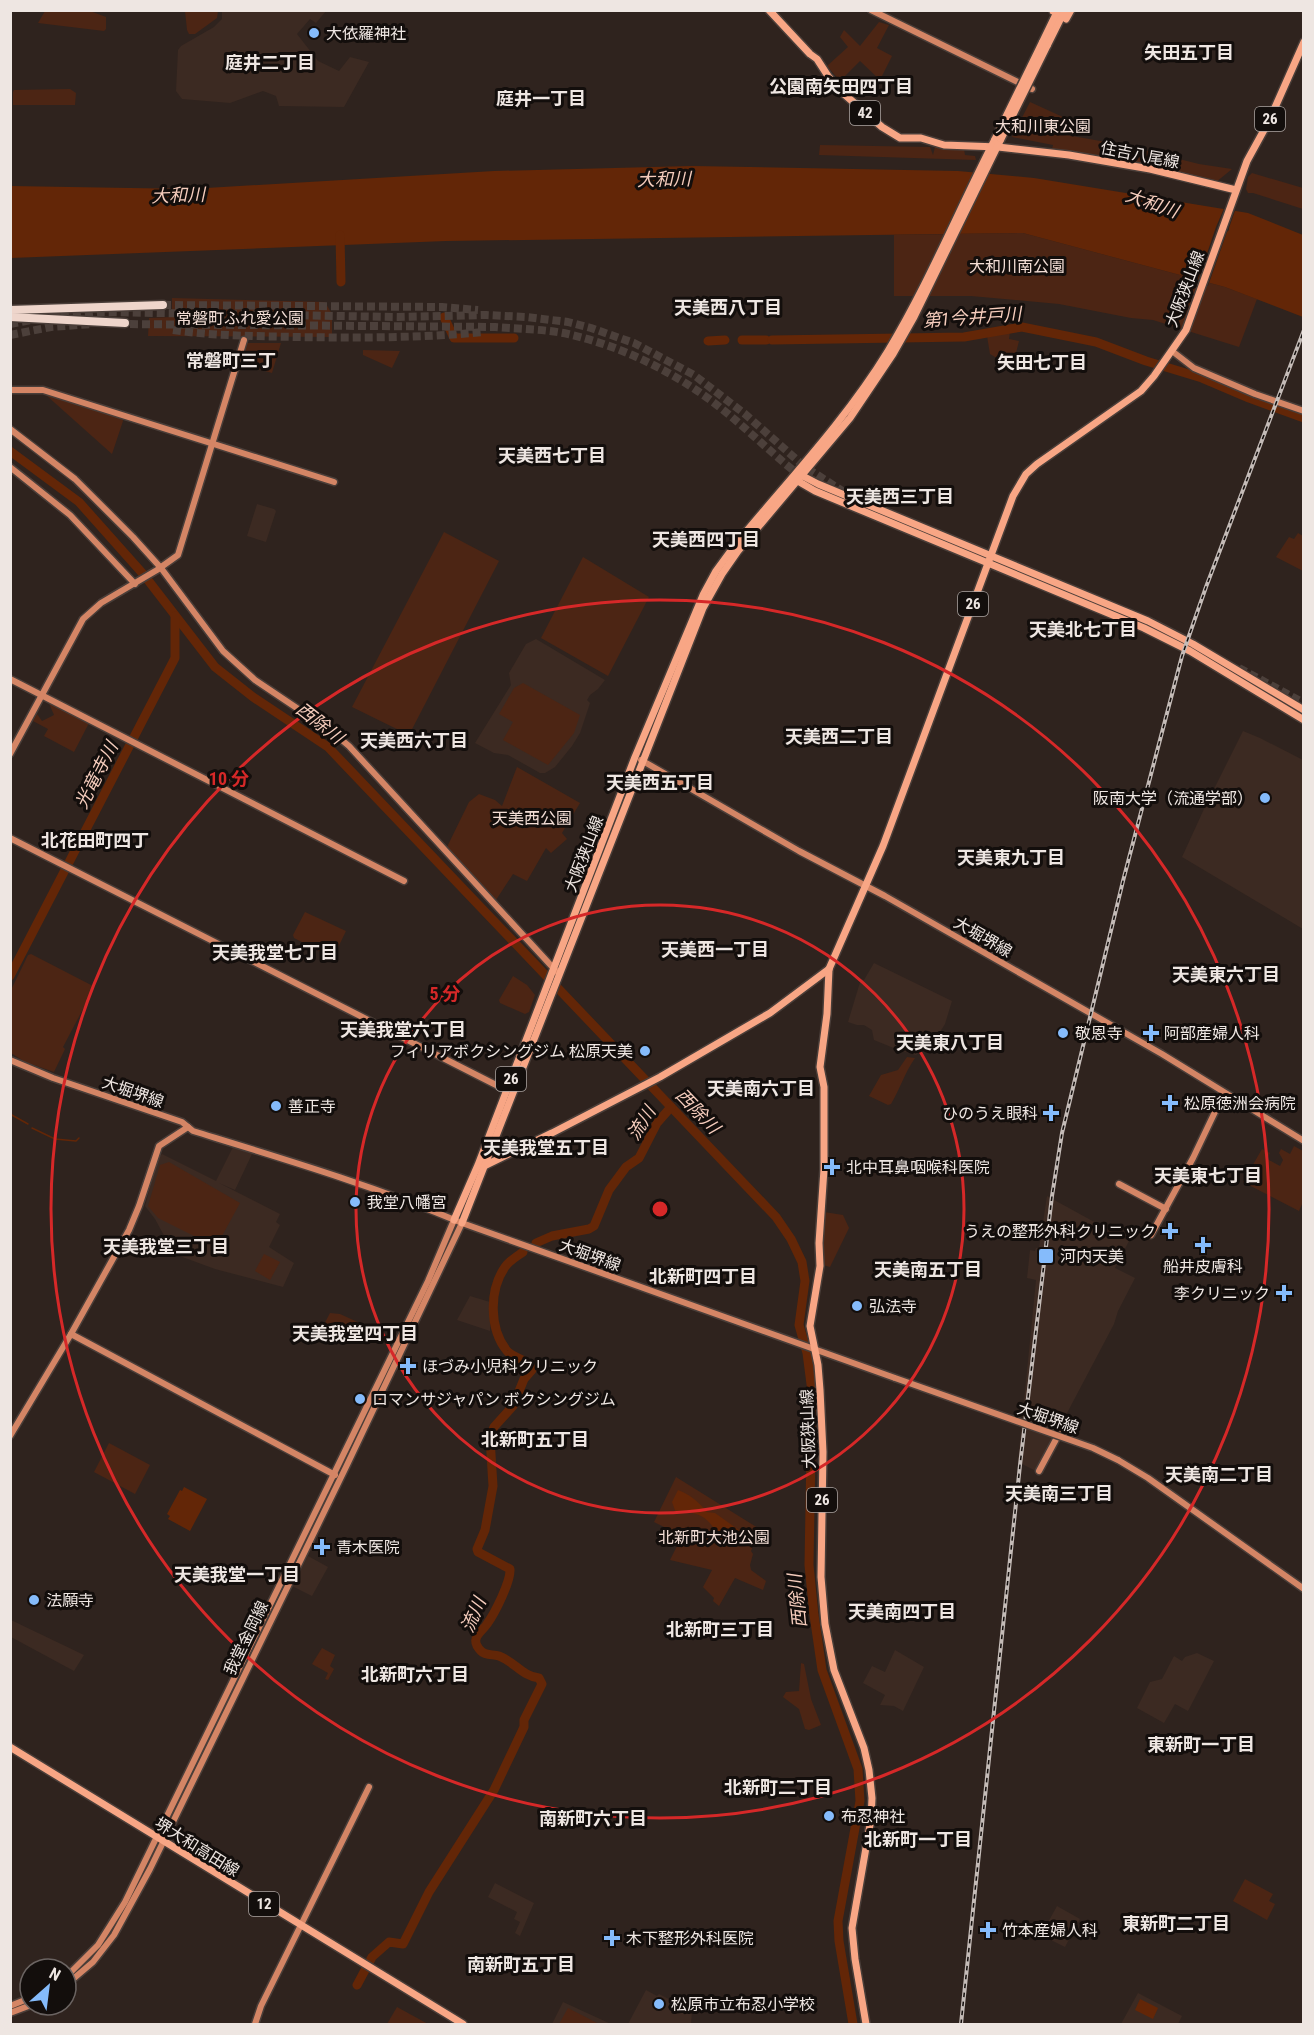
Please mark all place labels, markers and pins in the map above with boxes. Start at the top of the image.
place label: 大依羅神社 [326,24,406,43]
marker: 大依羅神社 [307,26,321,40]
place label: 阪南大学（流通学部） [1093,789,1253,808]
marker: 阪南大学（流通学部） [1258,791,1272,805]
place label: 敬恩寺 [1075,1024,1123,1043]
marker: 阿部産婦人科 [1142,1024,1160,1042]
place label: 阿部産婦人科 [1164,1024,1260,1043]
marker: 敬恩寺 [1056,1026,1070,1040]
place label: フィリアボクシングジム 松原天美 [390,1042,633,1061]
marker: フィリアボクシングジム 松原天美 [638,1044,652,1058]
marker: 松原徳洲会病院 [1161,1094,1179,1112]
place label: 松原徳洲会病院 [1184,1094,1296,1113]
place label: 善正寺 [288,1097,336,1116]
marker: 善正寺 [269,1099,283,1113]
place label: ひのうえ眼科 [942,1104,1038,1123]
marker: ひのうえ眼科 [1042,1104,1060,1122]
marker: 北中耳鼻咽喉科医院 [823,1158,841,1176]
place label: 北中耳鼻咽喉科医院 [846,1158,990,1177]
place label: 我堂八幡宮 [367,1193,447,1212]
marker: 我堂八幡宮 [348,1195,362,1209]
centre of rings [650,1199,670,1219]
place label: うえの整形外科クリニック [964,1222,1156,1241]
marker: うえの整形外科クリニック [1161,1222,1179,1240]
marker: 船井皮膚科 [1194,1236,1212,1254]
marker: 河内天美 [1037,1247,1055,1265]
place label: 河内天美 [1060,1247,1124,1266]
place label: 船井皮膚科 [1163,1257,1243,1276]
place label: 李クリニック [1174,1284,1270,1303]
marker: 李クリニック [1275,1284,1293,1302]
place label: 弘法寺 [869,1297,917,1316]
marker: 弘法寺 [850,1299,864,1313]
marker: ほづみ小児科クリニック [399,1357,417,1375]
place label: ほづみ小児科クリニック [422,1357,598,1376]
place label: ロマンサジャパン ボクシングジム [372,1390,616,1409]
marker: ロマンサジャパン ボクシングジム [353,1392,367,1406]
marker: 青木医院 [313,1538,331,1556]
place label: 青木医院 [336,1538,400,1557]
place label: 法願寺 [46,1591,94,1610]
marker: 法願寺 [27,1593,41,1607]
place label: 布忍神社 [841,1807,905,1826]
marker: 布忍神社 [822,1809,836,1823]
marker: 竹本産婦人科 [979,1921,997,1939]
place label: 竹本産婦人科 [1002,1921,1098,1940]
marker: 木下整形外科医院 [603,1929,621,1947]
place label: 木下整形外科医院 [626,1929,754,1948]
place label: 松原市立布忍小学校 [671,1995,815,2014]
marker: 松原市立布忍小学校 [652,1997,666,2011]

